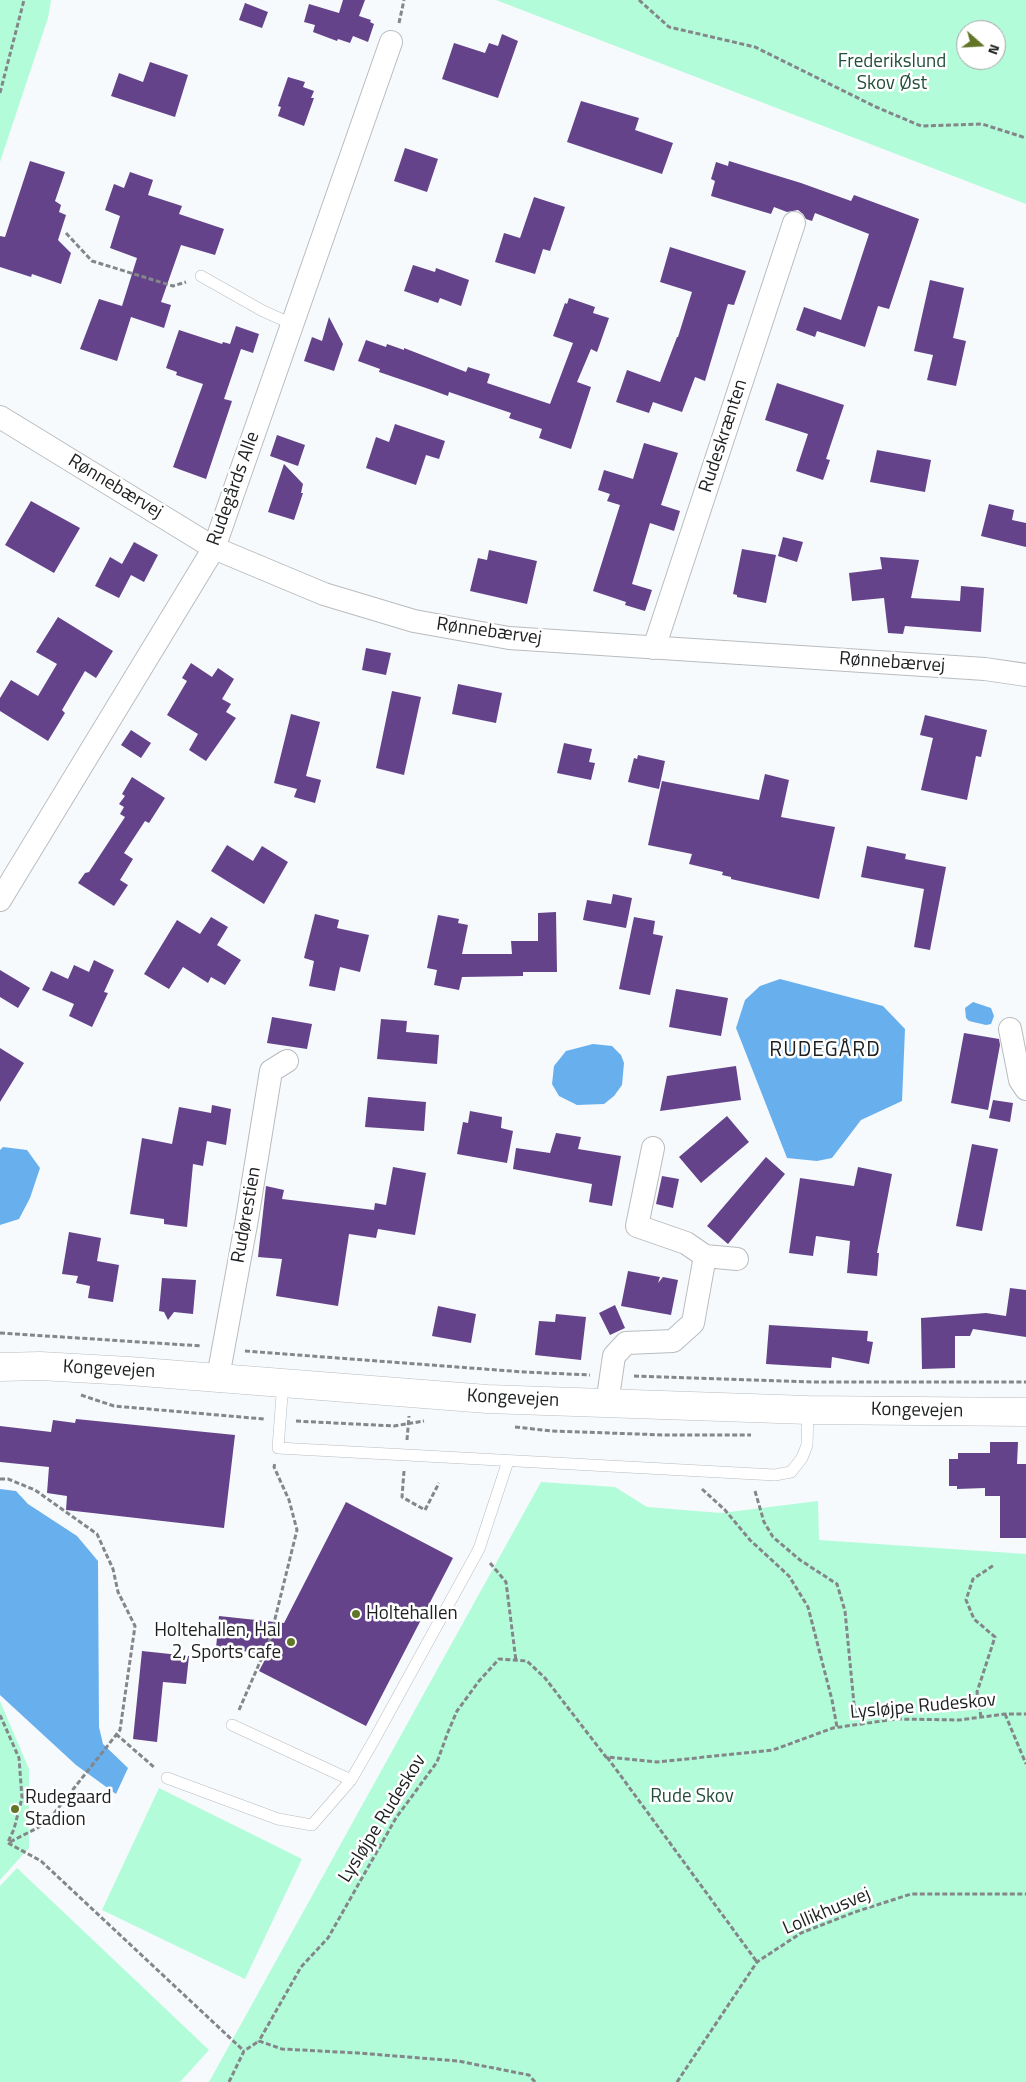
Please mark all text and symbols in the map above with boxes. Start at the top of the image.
north arrow [956,20,1006,70]
text: N [983,42,1006,58]
park label: Frederikslund Skov Øst [838,51,946,95]
street label: Rudeskrænten [695,376,753,496]
street label: Rudegårds Alle [203,429,265,549]
street label: Rønnebærvej [64,450,166,524]
street label: Rønnebærvej [435,613,543,651]
street label: Rønnebærvej [838,648,946,678]
district label: RUDEGÅRD [768,1038,882,1064]
street label: Rudørestien [227,1165,267,1265]
street label: Kongevejen [62,1356,156,1384]
street label: Kongevejen [466,1385,560,1413]
street label: Kongevejen [871,1399,963,1423]
place label: Holtehallen [366,1603,458,1625]
marker: Holtehallen [350,1608,362,1620]
place label: Holtehallen, Hal 2, Sports cafe [154,1620,281,1664]
marker: Holtehallen, Hal 2, Sports cafe [285,1636,297,1648]
street label: Lysløjpe Rudeskov [849,1689,997,1725]
street label: Lysløjpe Rudeskov [335,1751,431,1887]
park label: Rude Skov [650,1786,734,1808]
place label: Rudegaard Stadion [25,1787,112,1831]
marker: Rudegaard Stadion [9,1803,21,1815]
street label: Lollikhusvej [780,1883,874,1941]

